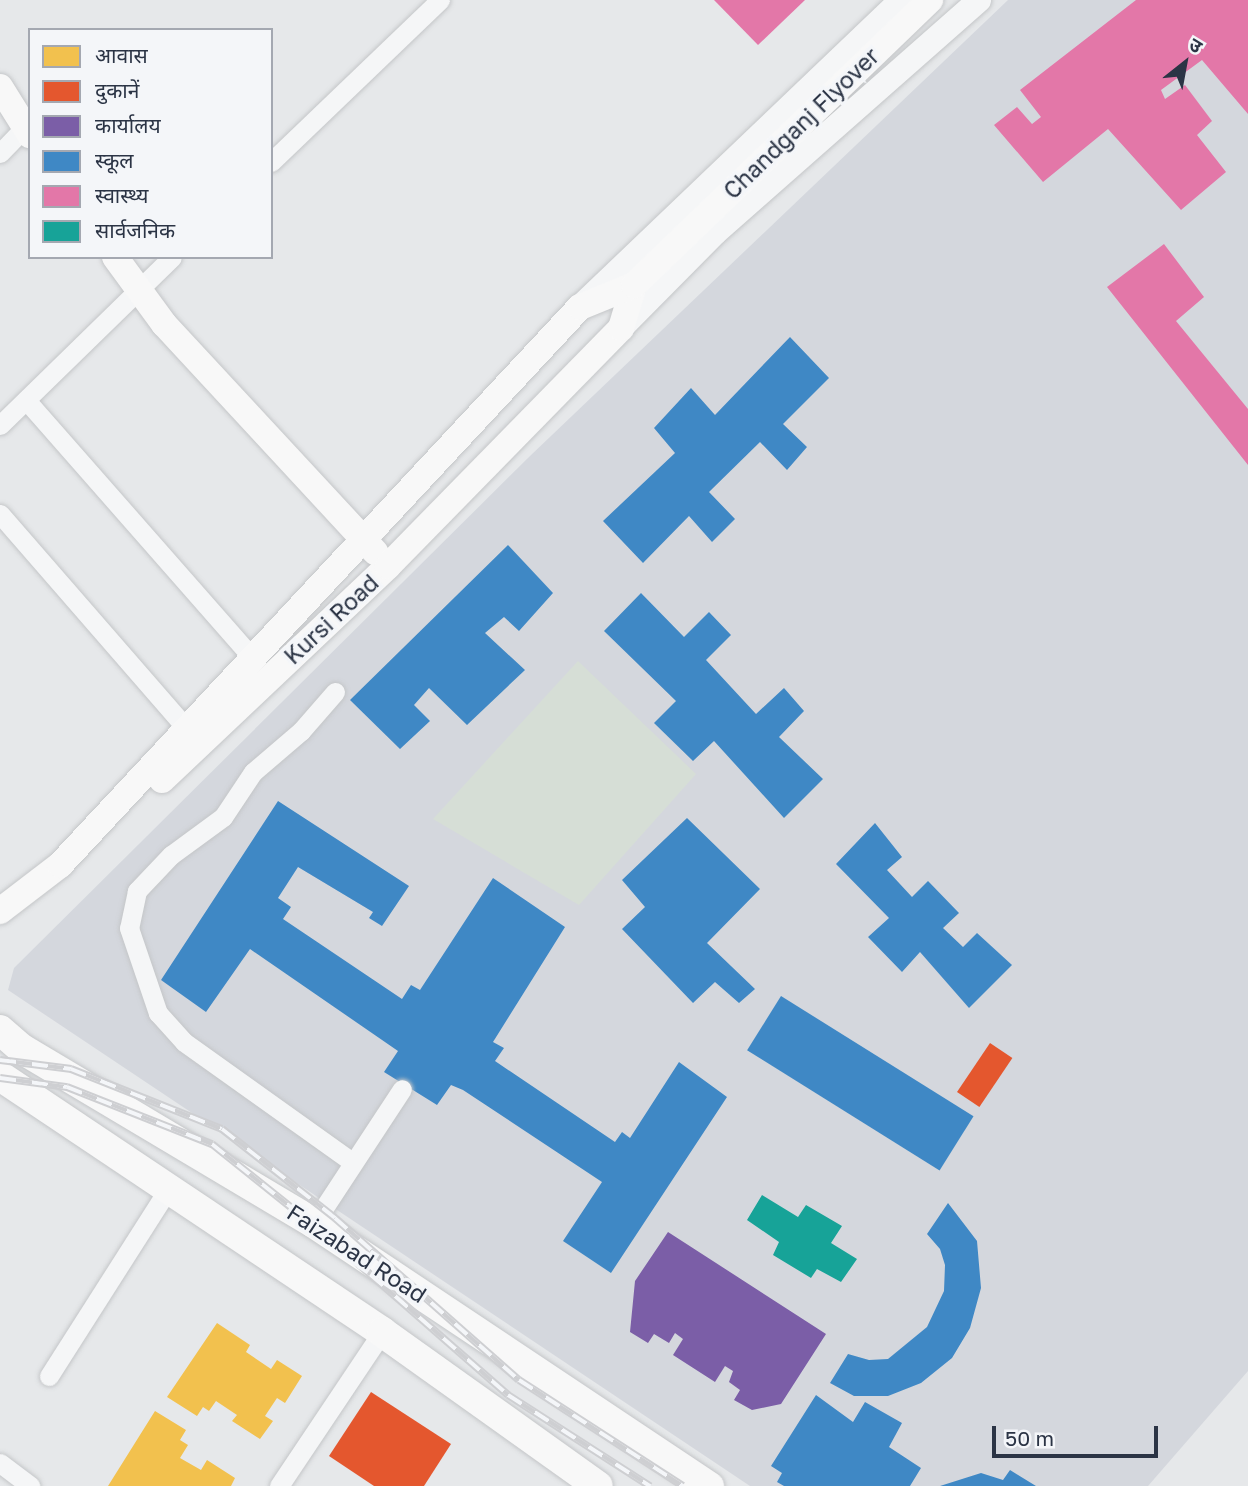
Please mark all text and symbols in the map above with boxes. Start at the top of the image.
legend [28,28,273,259]
north arrow [1150,28,1220,98]
text: उ [1185,32,1207,57]
text: आवास [95,42,148,68]
street label: Chandganj Flyover [718,42,884,204]
text: दुकानें [95,77,139,103]
text: कार्यालय [95,112,161,138]
text: स्कूल [95,147,134,173]
text: स्वास्थ्य [95,182,148,208]
text: सार्वजनिक [95,217,175,243]
street label: Kursi Road [278,568,384,670]
street label: Faizabad Road [282,1198,432,1308]
scale bar [996,1412,1162,1456]
text: 50 m [1005,1425,1054,1451]

